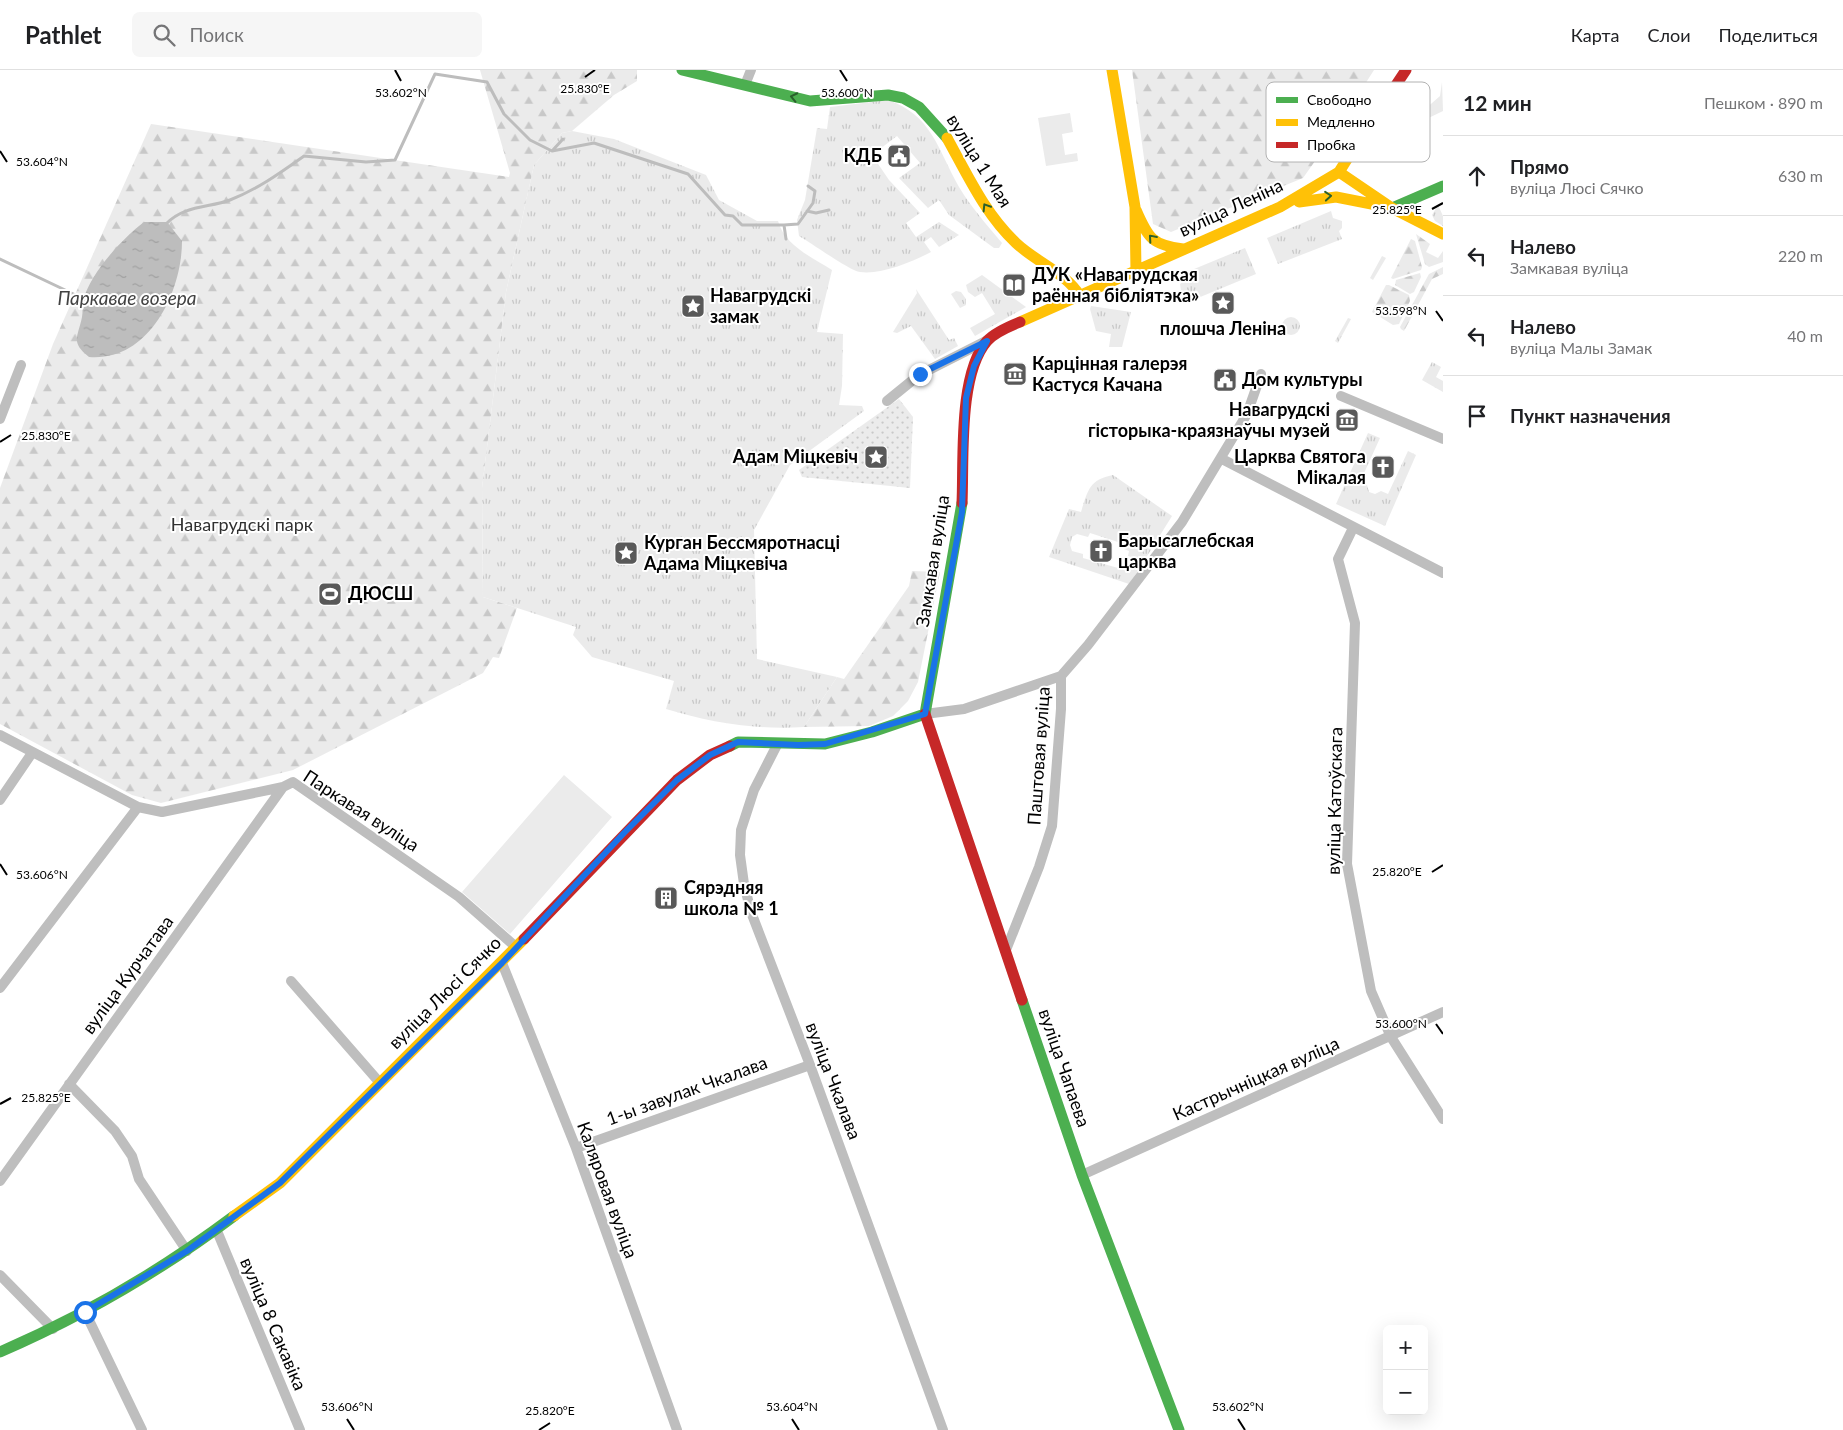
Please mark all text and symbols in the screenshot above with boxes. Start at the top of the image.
search box [132,12,482,57]
text: Pathlet [25,20,102,49]
icon: search [150,21,178,49]
text: Поиск [190,23,244,46]
text: Карта [1571,24,1619,46]
text: Слои [1647,24,1691,46]
text: Поделиться [1719,24,1818,46]
text: 25.830°E [560,81,610,96]
legend [1266,82,1430,162]
text: 53.602°N [375,85,427,100]
text: 53.600°N [821,85,873,100]
text: 12 мин [1463,90,1532,115]
text: Свободно [1307,91,1372,108]
one-way arrow [789,93,798,103]
text: Пешком · 890 m [1704,93,1823,112]
street label: вуліца 1 Мая [942,110,1017,211]
text: Медленно [1307,113,1375,130]
text: Пробка [1307,136,1355,153]
public building icon: КДБ [886,143,912,169]
place label: КДБ [843,144,882,166]
text: 53.604°N [16,154,68,169]
text: Прямо [1510,155,1569,178]
icon: ahead [1463,162,1491,190]
text: 630 m [1778,166,1823,185]
street label: вуліца Леніна [1175,173,1286,241]
text: вуліца Люсі Сячко [1510,178,1644,197]
one-way arrow [1324,191,1332,202]
text: 25.825°E [1372,202,1422,217]
one-way arrow [983,204,992,213]
one-way arrow [1148,234,1157,243]
text: Налево [1510,235,1576,258]
icon: left [1463,242,1491,270]
text: 220 m [1778,246,1823,265]
text: Замкавая вуліца [1510,258,1629,277]
place label: ДУК «Навагрудская раённая бібліятэка» [1032,263,1199,306]
library icon: ДУК «Навагрудская раённая бібліятэка» [1001,272,1027,298]
place label: Навагрудскі замак [710,284,811,327]
water label: Паркавае возера [57,286,197,309]
place icon: плошча Леніна [1210,290,1236,316]
place icon: Навагрудскі замак [680,293,706,319]
text: 53.598°N [1375,303,1427,318]
text: Налево [1510,315,1576,338]
place label: плошча Леніна [1160,317,1286,339]
icon: left [1463,322,1491,350]
text: 40 m [1787,326,1823,345]
text: вуліца Малы Замак [1510,338,1652,357]
place label: Карцінная галерэя Кастуся Качана [1032,352,1187,395]
museum icon: Карцінная галерэя Кастуся Качана [1002,361,1028,387]
route end [909,363,932,386]
public building icon: Дом культуры [1212,367,1238,393]
place label: Дом культуры [1242,368,1363,390]
place label: Навагрудскі гісторыка-краязнаўчы музей [1088,398,1330,441]
icon: arrive [1463,402,1491,430]
text: Пункт назначения [1510,404,1671,427]
museum icon: Навагрудскі гісторыка-краязнаўчы музей [1334,407,1360,433]
text: 25.830°E [21,428,71,443]
place icon: Адам Міцкевіч [863,444,889,470]
place label: Адам Міцкевіч [732,445,858,467]
place label: Царква Святога Мікалая [1234,445,1366,488]
church icon: Царква Святога Мікалая [1370,454,1396,480]
street label: Замкавая вуліца [911,493,953,628]
park label: Навагрудскі парк [171,513,314,535]
place label: Барысаглебская царква [1118,529,1254,572]
place label: Курган Бессмяротнасці Адама Міцкевіча [643,531,840,574]
church icon: Барысаглебская царква [1088,538,1114,564]
place icon: Курган Бессмяротнасці Адама Міцкевіча [613,540,639,566]
sports icon: ДЮСШ [317,581,343,607]
place label: ДЮСШ [348,582,413,604]
street label: Паштовая вуліца [1022,686,1054,826]
street label: вуліца Катоўскага [1322,727,1346,875]
street label: Паркавая вуліца [300,765,423,856]
text: 25.820°E [1372,864,1422,879]
text: 53.606°N [16,867,68,882]
place label: Сярэдняя школа № 1 [684,876,779,919]
building icon: Сярэдняя школа № 1 [653,885,679,911]
street label: вуліца Курчатава [77,911,177,1038]
street label: вуліца Люсі Сячко [383,931,505,1053]
street label: вуліца Чапаева [1034,1006,1095,1130]
text: 53.600°N [1375,1016,1427,1031]
street label: вуліца Чкалава [801,1019,866,1142]
street label: Кастрычніцкая вуліца [1169,1031,1342,1125]
street label: 1-ы завулак Чкалава [603,1051,770,1129]
text: 25.825°E [21,1090,71,1105]
street label: Каляровая вуліца [573,1118,643,1261]
street label: вуліца 8 Сакавіка [236,1254,312,1393]
route start [74,1301,97,1324]
map controls [1383,1325,1428,1415]
button: + [1383,1325,1428,1370]
button: − [1383,1370,1428,1415]
text: 53.606°N [321,1399,373,1414]
text: 53.604°N [766,1399,818,1414]
text: 53.602°N [1212,1399,1264,1414]
text: 25.820°E [525,1403,575,1418]

